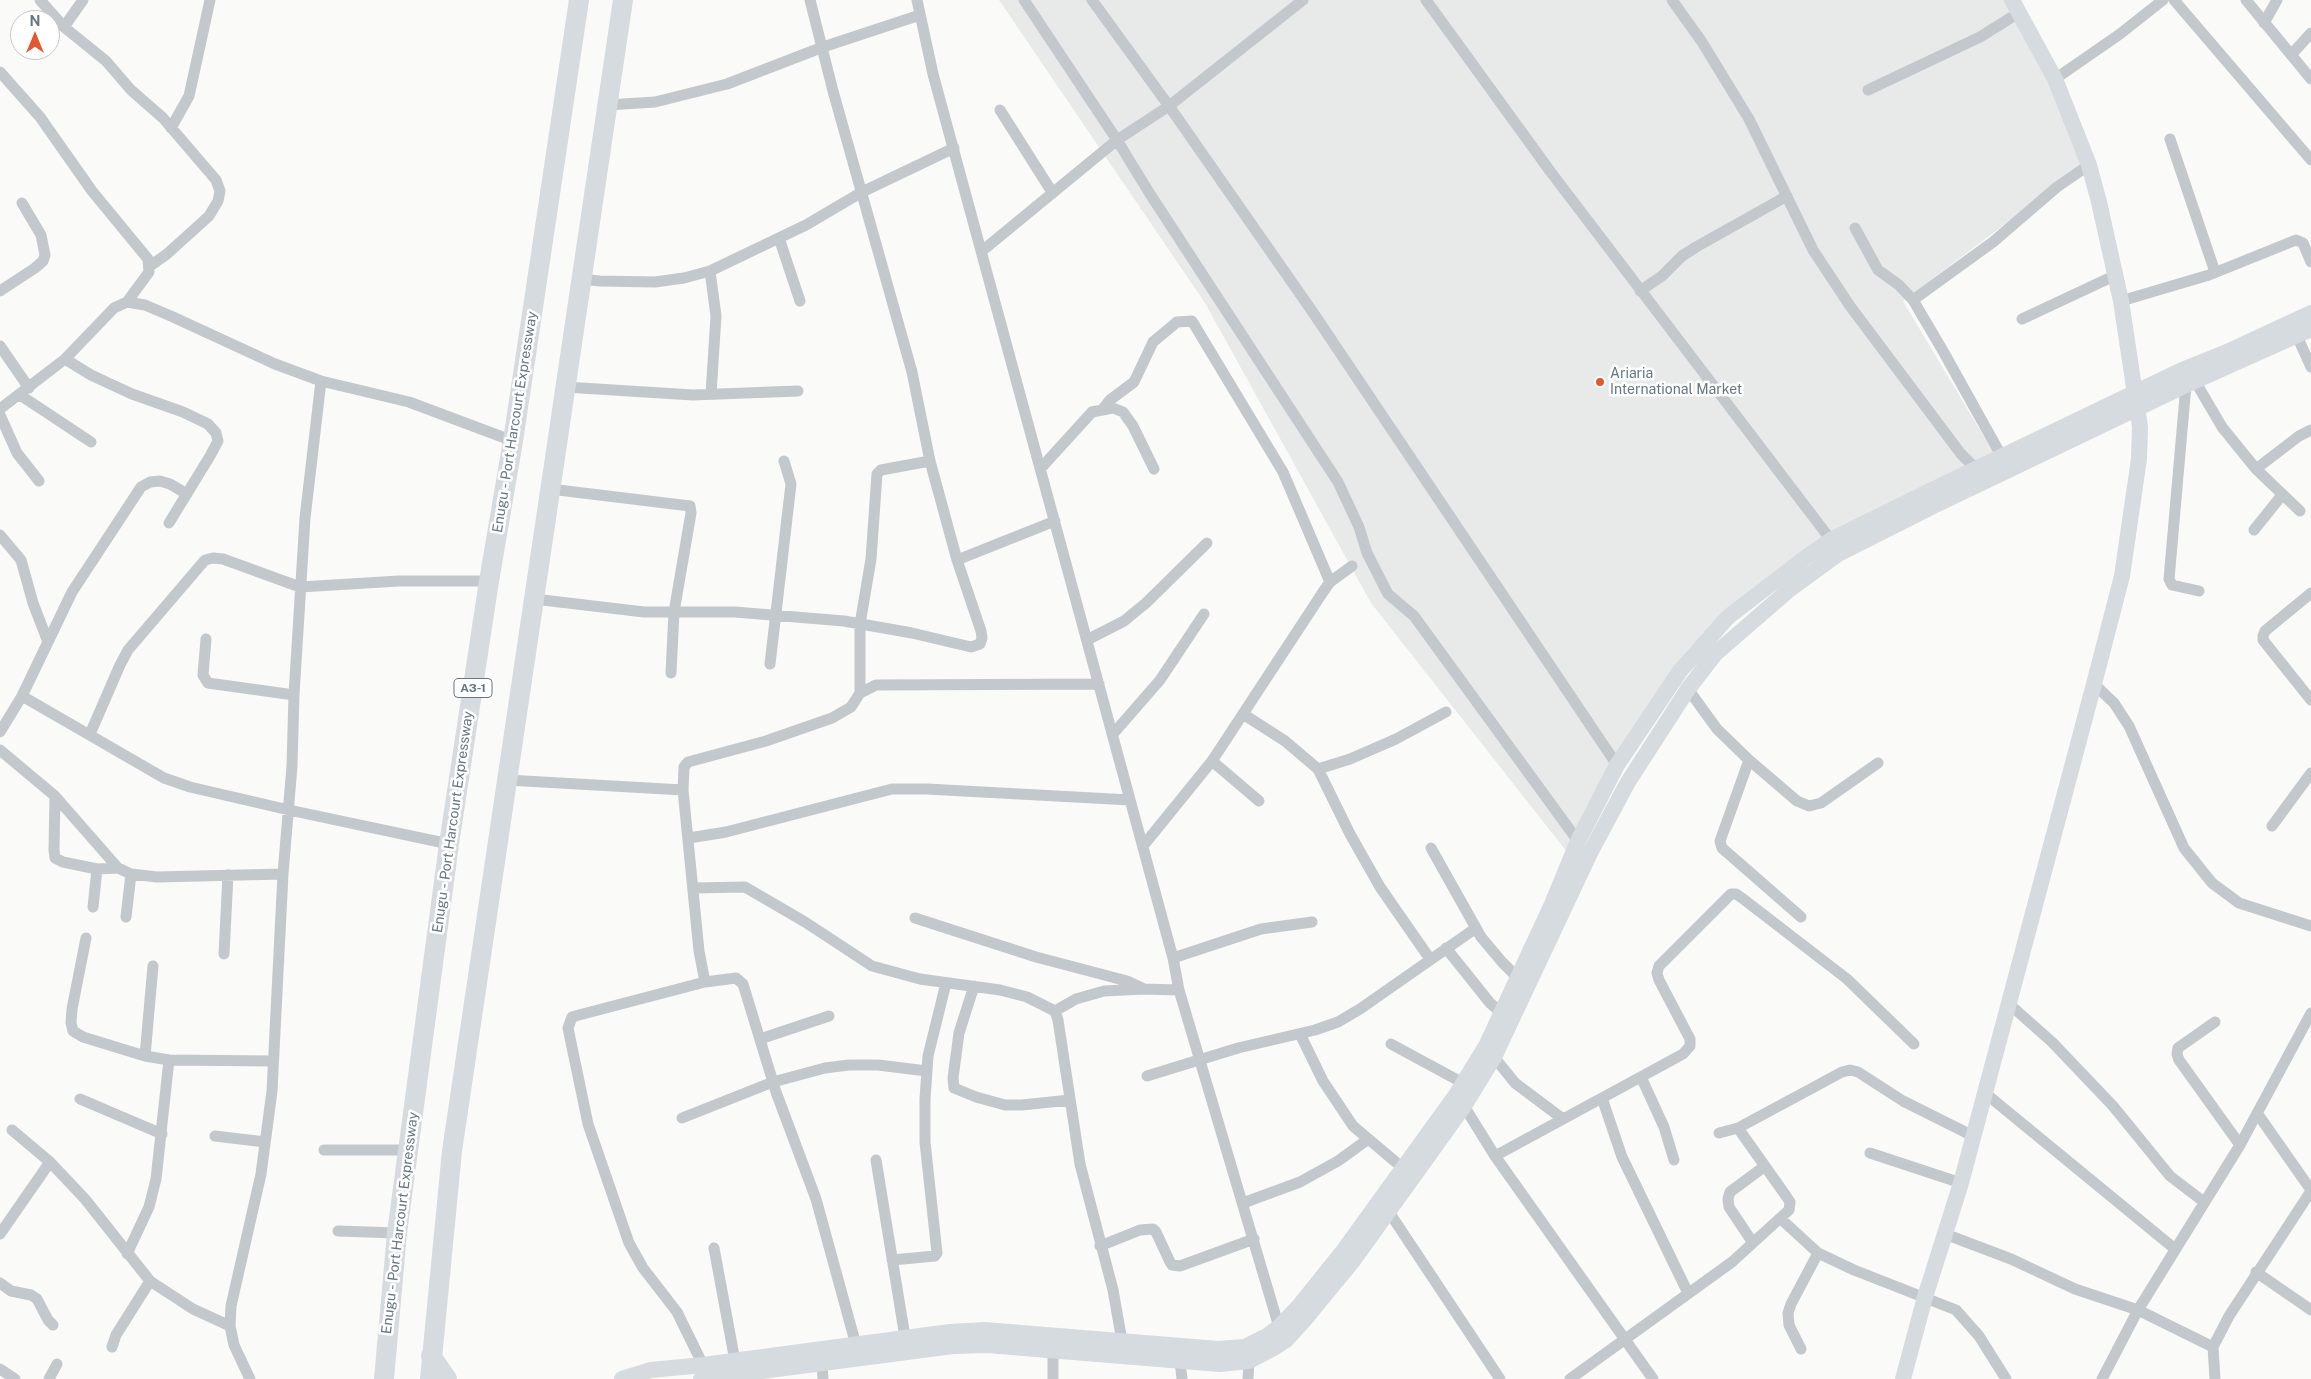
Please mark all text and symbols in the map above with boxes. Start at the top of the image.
north arrow [10,10,60,60]
text: N [30,13,40,29]
street label: Enugu - Port Harcourt Expressway [489,310,541,534]
place label: Ariaria International Market [1610,366,1742,398]
marker: Ariaria International Market [1594,376,1606,388]
road number: A3-1 [454,678,492,698]
street label: Enugu - Port Harcourt Expressway [429,710,477,934]
street label: Enugu - Port Harcourt Expressway [378,1111,422,1335]

